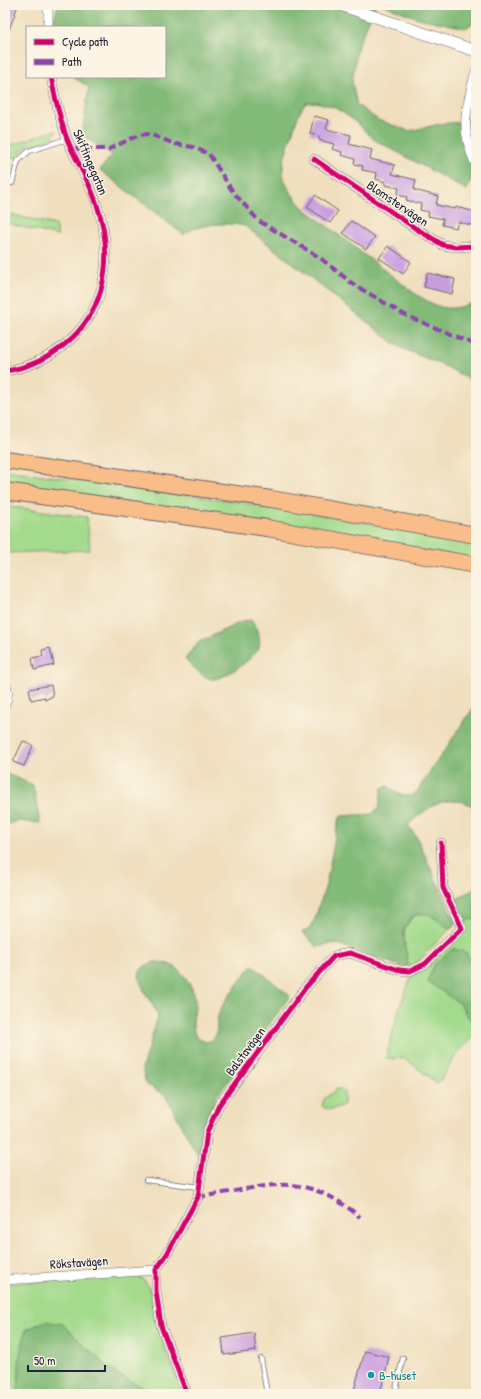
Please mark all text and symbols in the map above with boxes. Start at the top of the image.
legend [26,26,166,78]
text: Cycle path [62,33,108,50]
text: Path [62,53,82,70]
street label: Skiftingegatan [69,126,113,198]
street label: Blomstervägen [364,176,433,230]
street label: Balstavägen [221,1023,269,1079]
street label: Rökstavägen [49,1251,109,1273]
scale bar [28,1347,105,1373]
text: 50 m [34,1352,55,1369]
place label: B-huset [379,1366,417,1384]
marker: B-huset [366,1370,376,1380]

